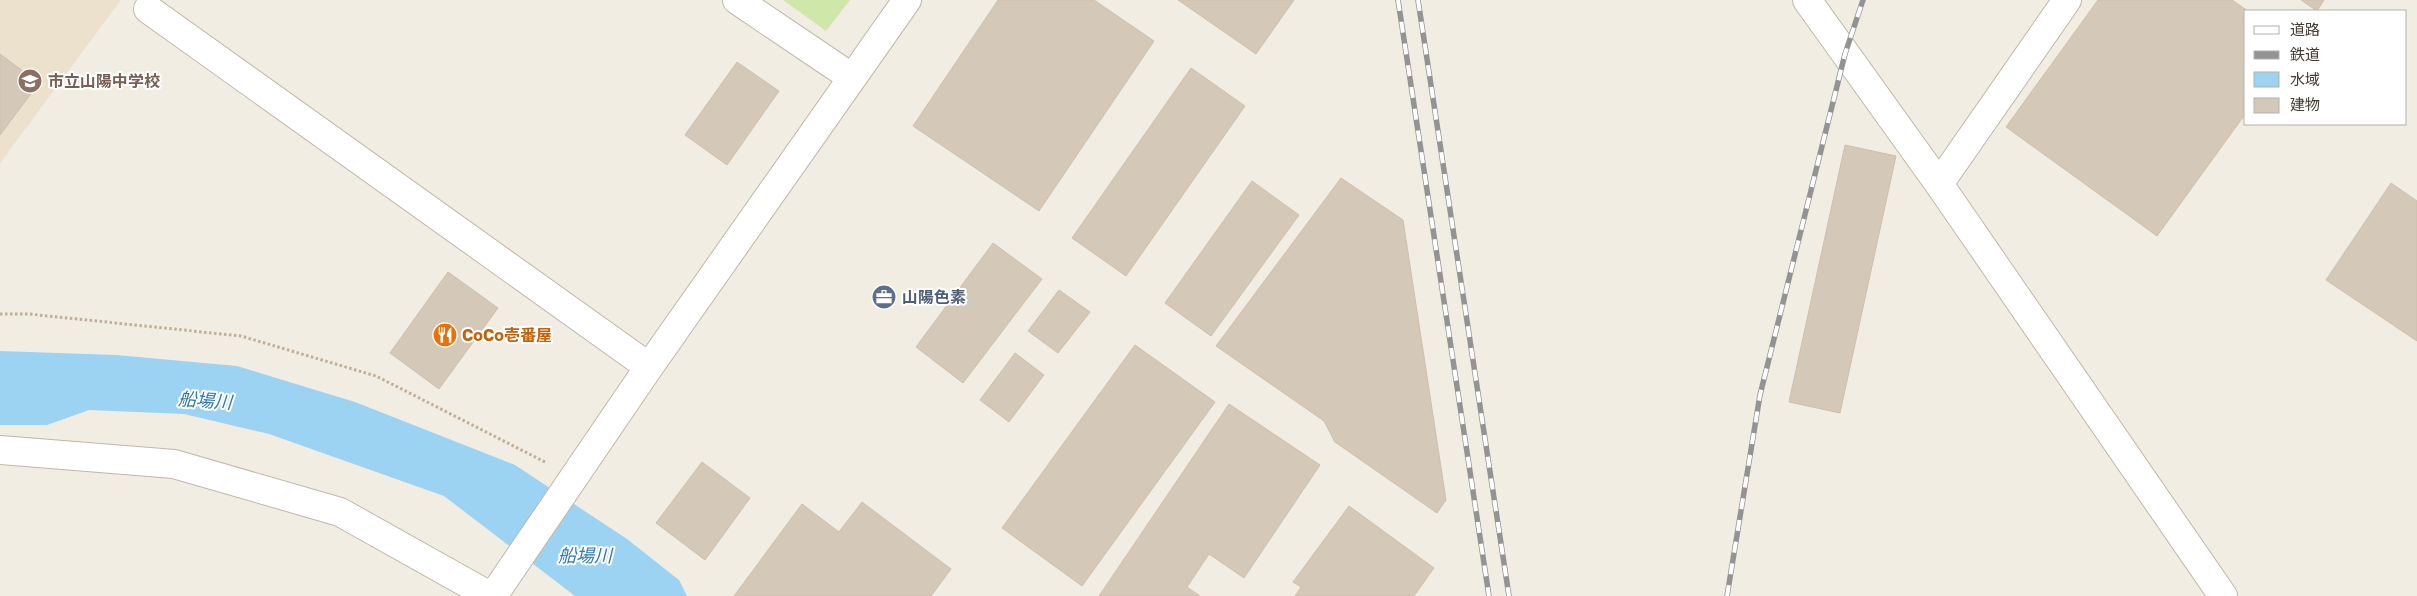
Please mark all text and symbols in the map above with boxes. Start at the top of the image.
legend [2244,10,2407,125]
text: 道路 [2290,20,2320,38]
text: 鉄道 [2290,45,2320,63]
school or university icon: 市立山陽中学校 [17,68,43,94]
text: 水域 [2290,70,2320,88]
place label: 市立山陽中学校 [48,71,160,91]
text: 建物 [2290,95,2320,113]
office icon: 山陽色素 [871,284,897,310]
place label: 山陽色素 [902,287,966,307]
restaurant icon: CoCo壱番屋 [432,322,458,348]
place label: CoCo壱番屋 [462,325,552,345]
water label: 船場川 [177,387,235,413]
water label: 船場川 [558,544,614,566]

